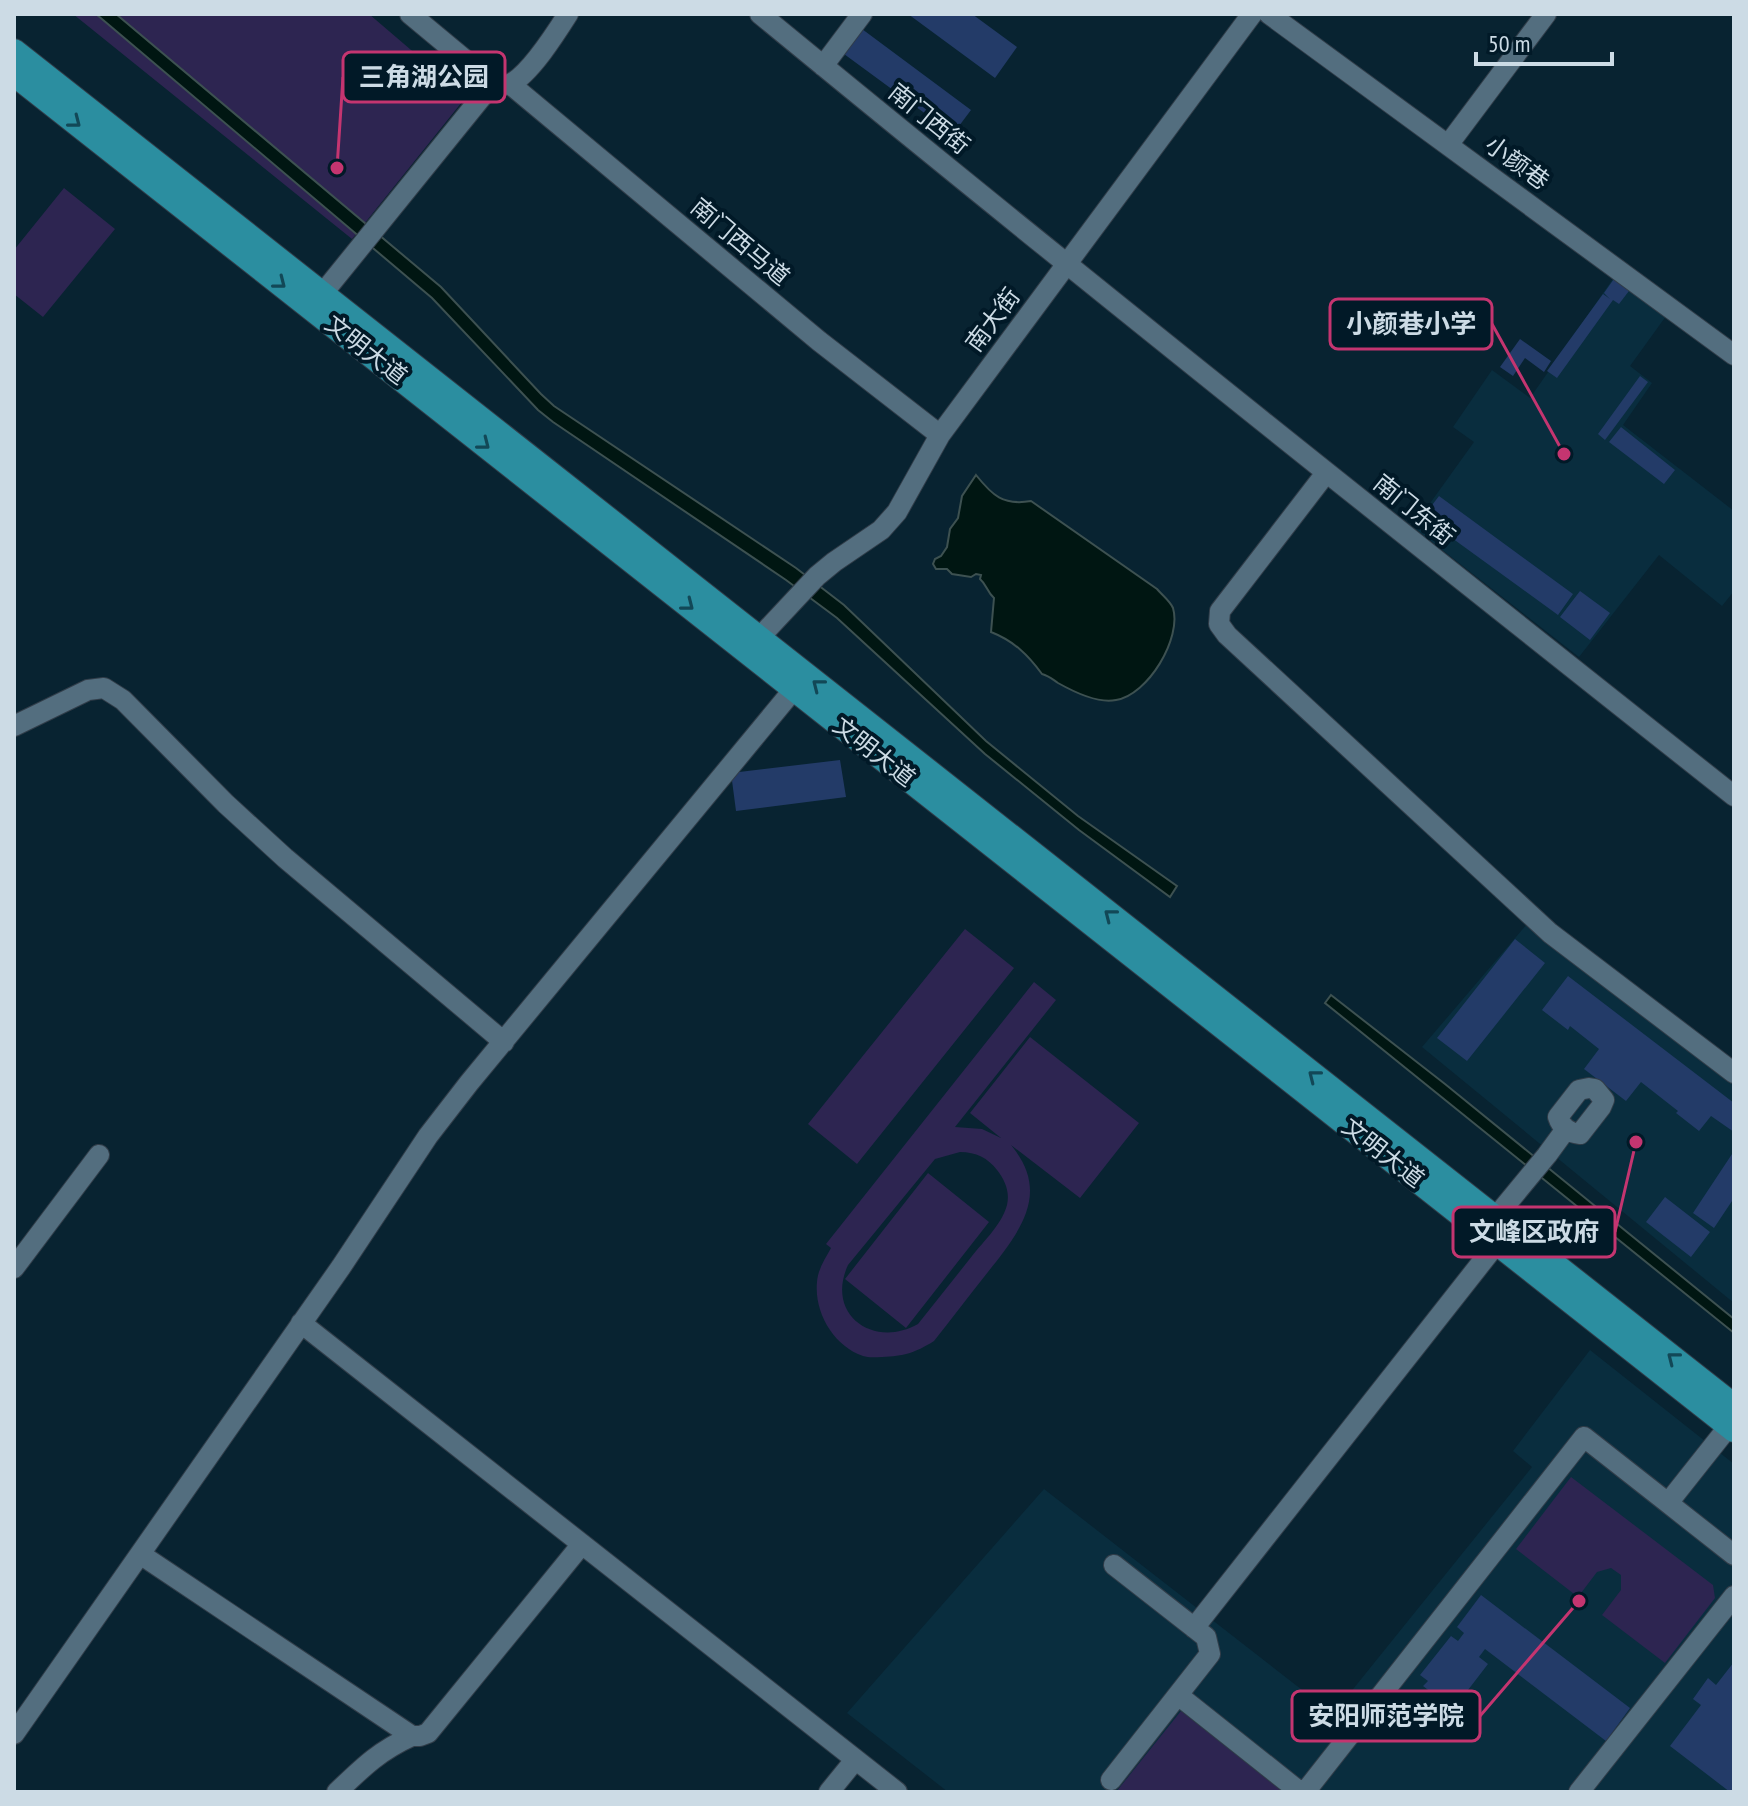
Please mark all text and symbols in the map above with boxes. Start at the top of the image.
scale bar [1476,16,1612,66]
text: 50 m [1488,28,1530,59]
callout: 三角湖公园 [343,52,505,102]
text: 三角湖公园 [359,60,489,93]
street label: 南门西街 [882,76,976,161]
one-way arrow [66,113,81,127]
street label: 小颜巷 [1479,129,1556,196]
street label: 南门西马道 [684,191,796,292]
one-way arrow [271,273,286,287]
street label: 南大街 [959,282,1027,358]
callout: 小颜巷小学 [1330,299,1492,349]
text: 小颜巷小学 [1346,307,1476,340]
street label: 文明大道 [319,308,414,391]
one-way arrow [475,434,489,449]
street label: 南门东街 [1367,467,1461,552]
one-way arrow [679,595,693,610]
one-way arrow [812,680,827,694]
street label: 文明大道 [827,710,922,793]
one-way arrow [1104,911,1119,925]
one-way arrow [1309,1071,1323,1086]
street label: 文明大道 [1336,1111,1431,1194]
callout: 文峰区政府 [1453,1207,1615,1257]
text: 文峰区政府 [1469,1215,1599,1248]
one-way arrow [1667,1354,1682,1368]
callout: 安阳师范学院 [1292,1691,1480,1741]
text: 安阳师范学院 [1308,1699,1464,1732]

